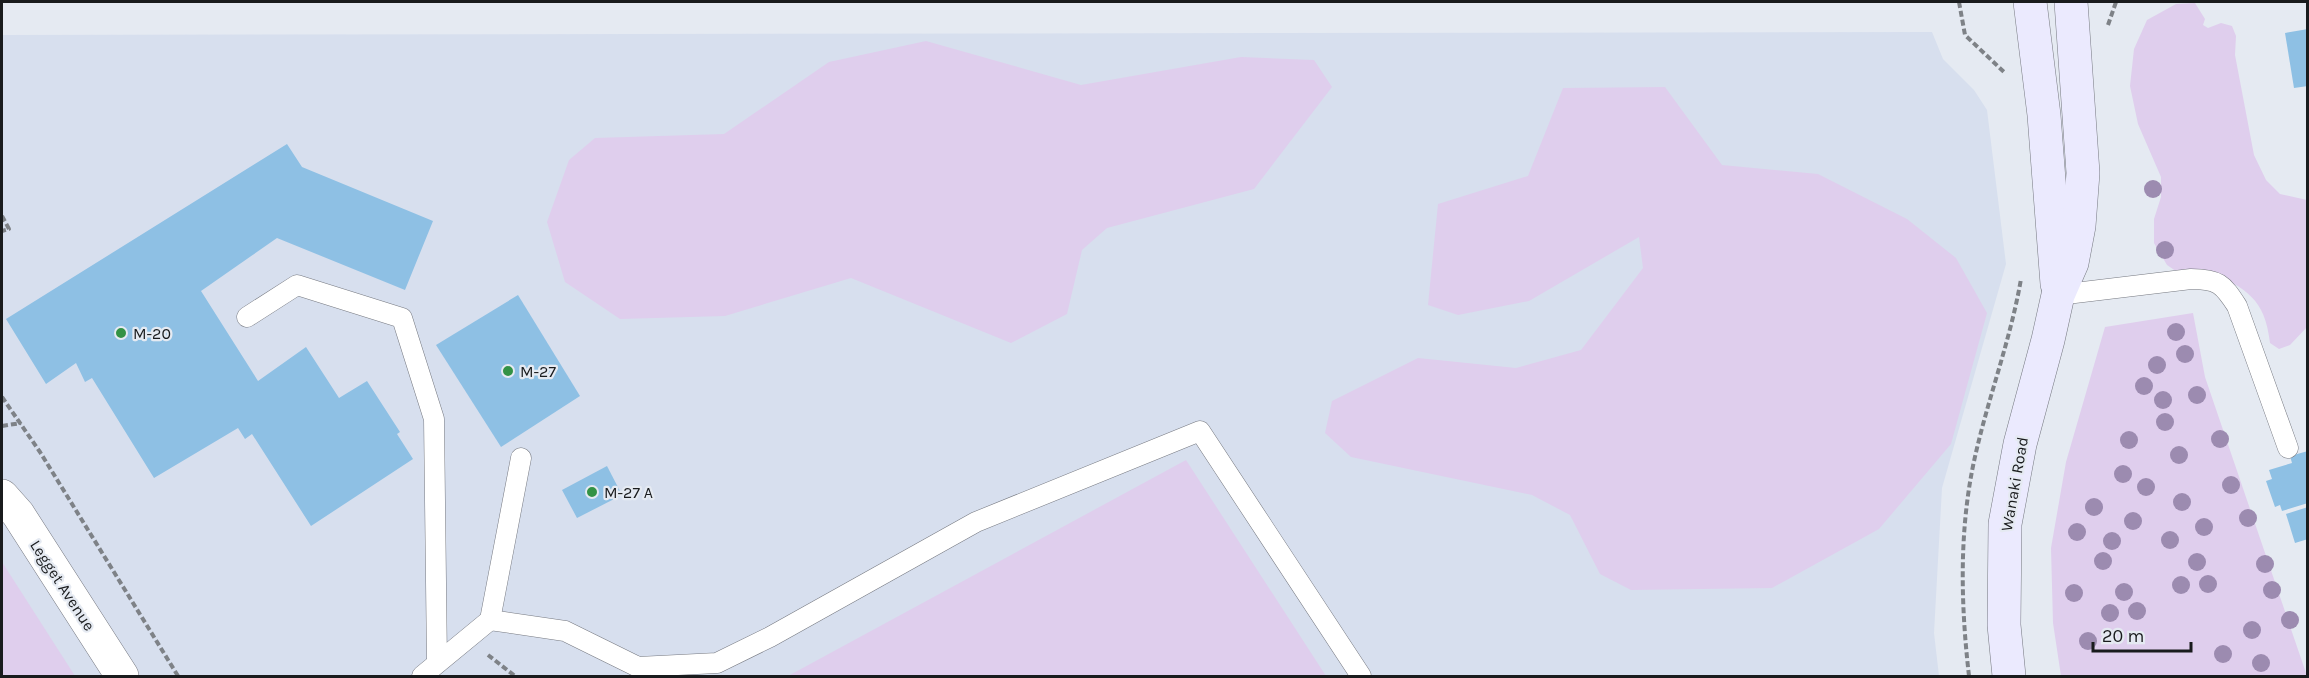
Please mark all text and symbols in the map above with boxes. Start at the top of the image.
place label: M-20 [133,324,171,343]
marker: M-20 [114,326,128,340]
place label: M-27 [520,362,556,381]
marker: M-27 [501,364,515,378]
street label: Wanaki Road [1997,435,2032,533]
place label: M-27 A [604,483,653,502]
marker: M-27 A [585,485,599,499]
street label: Legget Avenue [26,536,99,634]
scale bar [2093,615,2190,653]
text: 20 m [2102,625,2144,647]

